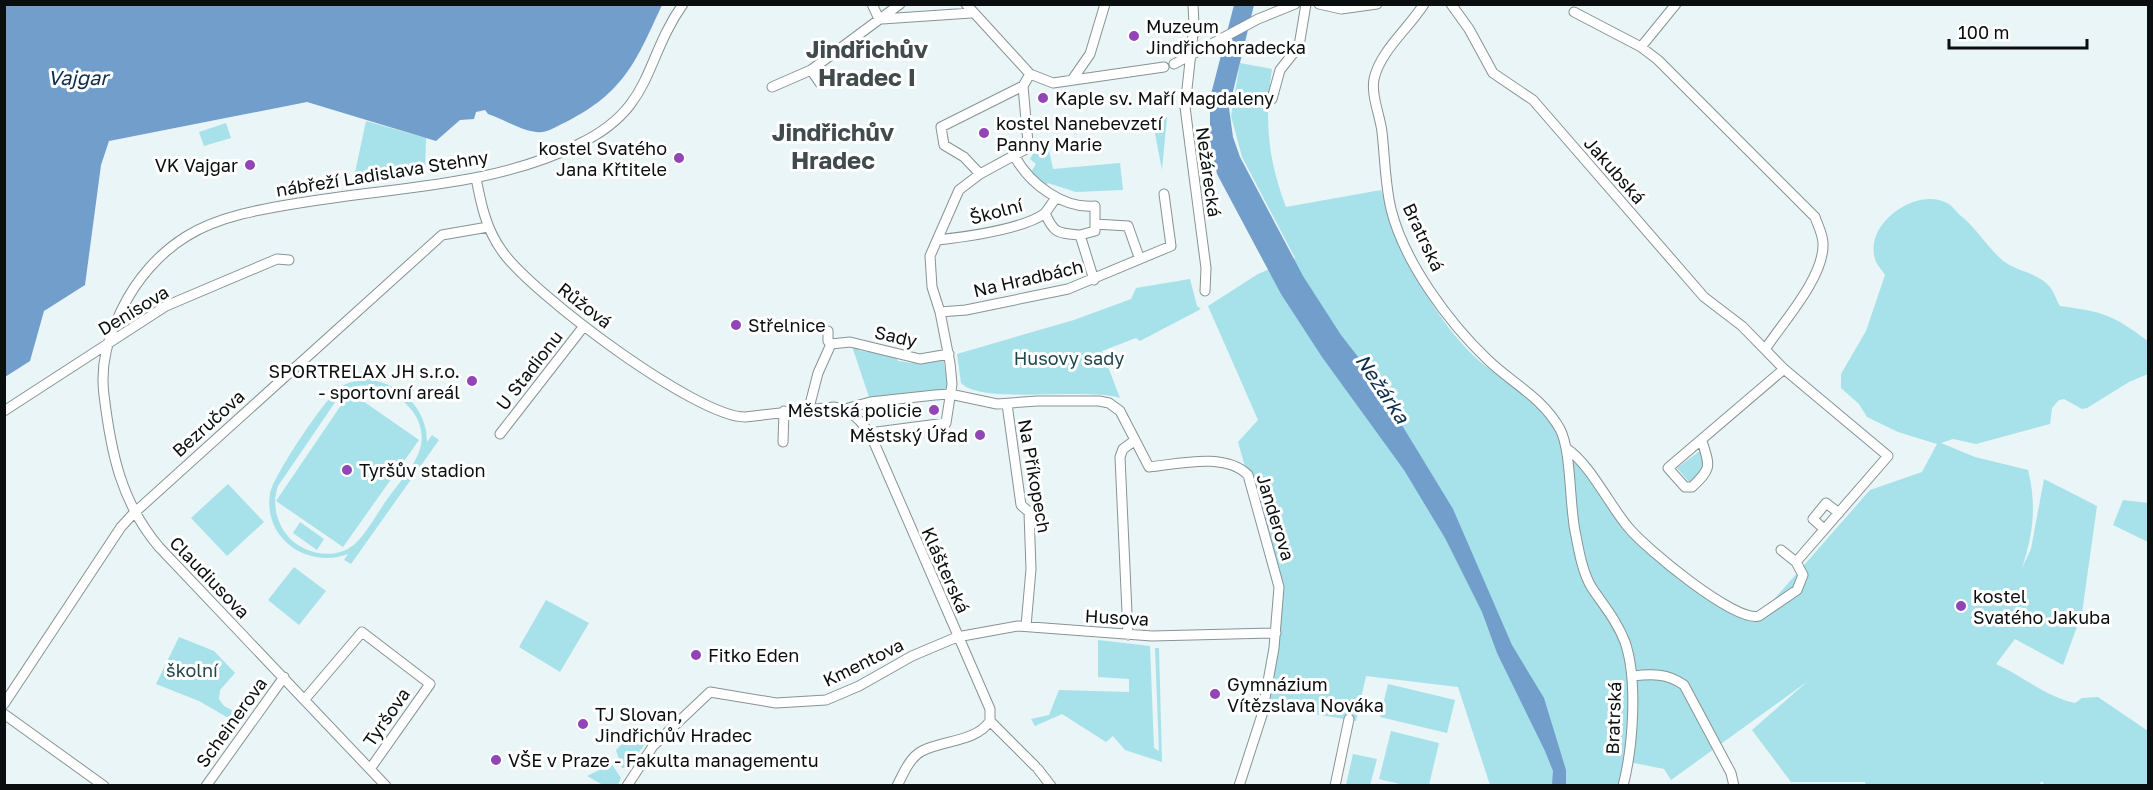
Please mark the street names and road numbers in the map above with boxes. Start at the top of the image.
street label: Nežárecká [1192,126,1226,218]
street label: Jakubská [1580,132,1650,208]
street label: nábřeží Ladislava Stehny [274,145,490,201]
street label: Školní [967,193,1026,229]
street label: Bratrská [1399,199,1449,275]
street label: Na Hradbách [971,255,1085,301]
street label: Růžová [554,277,616,333]
street label: Denisova [94,280,172,340]
street label: Sady [873,320,919,352]
street label: U Stadionu [491,326,567,414]
street label: Bezručova [167,385,249,461]
street label: Na Příkopech [1014,417,1056,535]
street label: Janderova [1252,471,1300,563]
street label: Klášterská [917,523,975,617]
street label: Claudiusova [165,531,255,623]
street label: Husova [1084,604,1150,630]
street label: Kmentova [819,633,907,691]
street label: Scheinerova [191,673,271,771]
street label: Bratrská [1601,681,1625,755]
street label: Tyršova [358,683,414,751]

